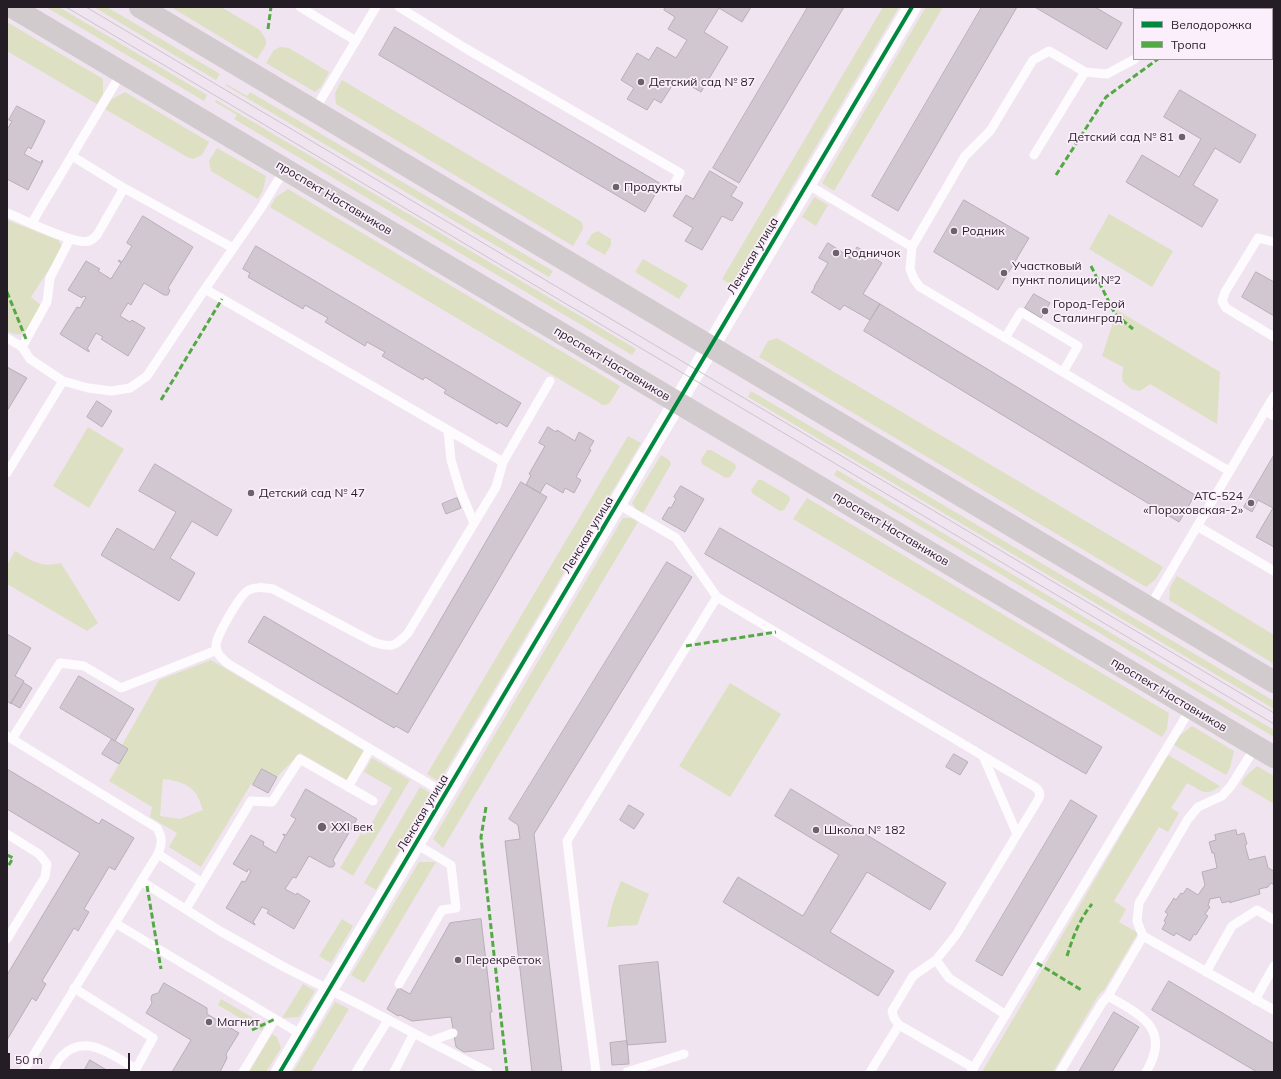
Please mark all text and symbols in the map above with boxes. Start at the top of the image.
legend [1133,8,1273,60]
text: Велодорожка [1171,17,1252,32]
text: Тропа [1171,37,1206,52]
place label: Детский сад № 87 [649,75,755,89]
marker: Детский сад № 87 [636,77,646,87]
place label: Детский сад № 81 [1068,130,1174,144]
marker: Детский сад № 81 [1177,132,1187,142]
street label: проспект Наставников [273,158,395,238]
place label: Продукты [624,180,682,194]
marker: Продукты [611,182,621,192]
street label: Ленская улица [724,215,782,297]
place label: Родник [962,224,1005,238]
marker: Родник [949,226,959,236]
place label: Родничок [844,246,900,260]
marker: Родничок [831,248,841,258]
place label: Участковый пункт полиции №2 [1012,259,1121,287]
marker: Участковый пункт полиции №2 [999,268,1009,278]
place label: Город-Герой Сталинград [1053,297,1125,325]
marker: Город-Герой Сталинград [1040,306,1050,316]
street label: проспект Наставников [551,324,673,404]
place label: Детский сад № 47 [259,486,365,500]
marker: Детский сад № 47 [246,488,256,498]
street label: проспект Наставников [830,489,952,569]
place label: АТС-524 «Пороховская-2» [1143,489,1243,517]
street label: Ленская улица [559,494,617,576]
marker: АТС-524 «Пороховская-2» [1246,498,1256,508]
street label: проспект Наставников [1108,655,1230,735]
street label: Ленская улица [394,772,452,854]
place label: XXI век [331,820,373,834]
marker: XXI век [316,821,328,833]
place label: Школа № 182 [824,823,906,837]
marker: Школа № 182 [811,825,821,835]
place label: Перекрёсток [466,953,541,967]
marker: Перекрёсток [453,955,463,965]
place label: Магнит [217,1015,260,1029]
marker: Магнит [204,1017,214,1027]
scale bar [10,1045,132,1071]
text: 50 m [15,1052,43,1067]

